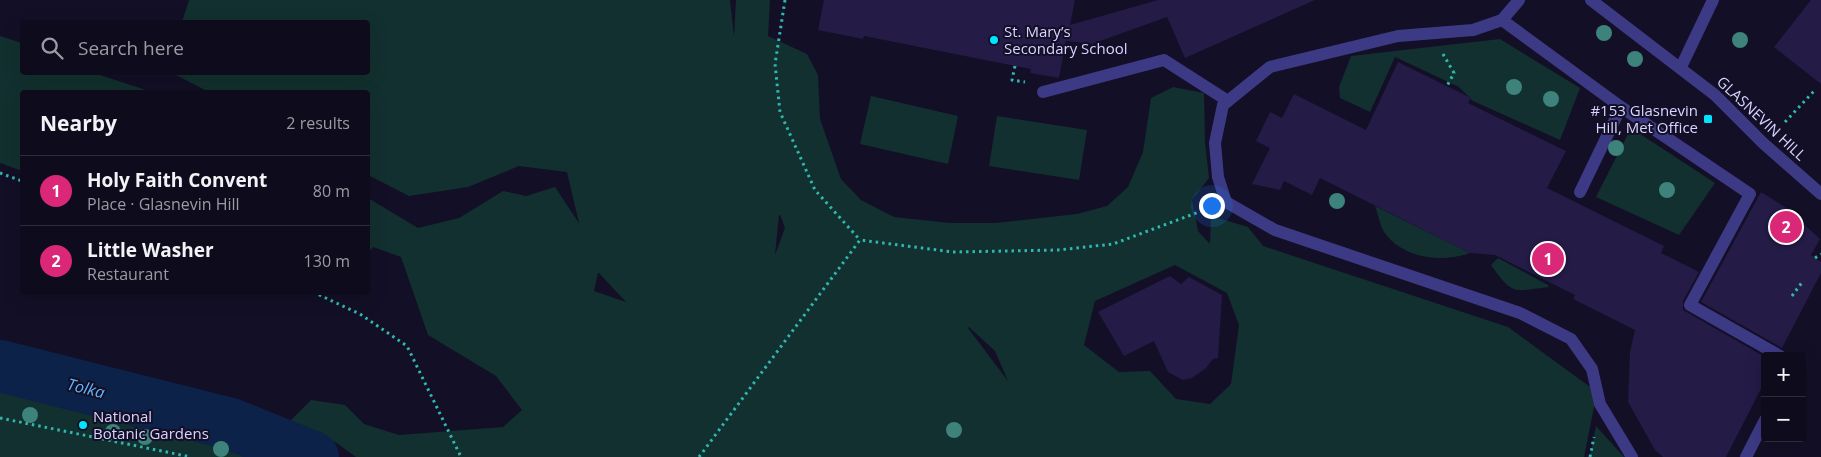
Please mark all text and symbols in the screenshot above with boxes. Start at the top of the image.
search box [20,20,370,75]
place label: St. Mary’s Secondary School [1004,21,1128,58]
icon: search [38,34,66,62]
marker: St. Mary’s Secondary School [988,34,1000,46]
text: Search here [78,35,184,61]
street label: GLASNEVIN HILL [1713,71,1811,165]
place label: #153 Glasnevin Hill, Met Office [1590,100,1698,137]
text: Nearby [40,109,117,137]
text: 2 results [286,112,350,134]
marker: #153 Glasnevin Hill, Met Office [1702,113,1714,125]
text: Holy Faith Convent [87,167,267,193]
text: 1 [51,180,61,202]
text: 80 m [313,180,350,202]
text: Place · Glasnevin Hill [87,193,240,215]
your location [1199,193,1225,219]
pin: 2 [1770,208,1802,246]
text: Little Washer [87,237,214,263]
pin: 1 [1532,240,1564,278]
text: 2 [51,250,61,272]
text: 130 m [304,250,350,272]
text: Restaurant [87,263,169,285]
map controls [1761,352,1806,442]
button: + [1761,352,1806,397]
water label: Tolka [65,373,107,403]
button: − [1761,397,1806,442]
place label: National Botanic Gardens [93,406,209,443]
marker: National Botanic Gardens [77,419,89,431]

